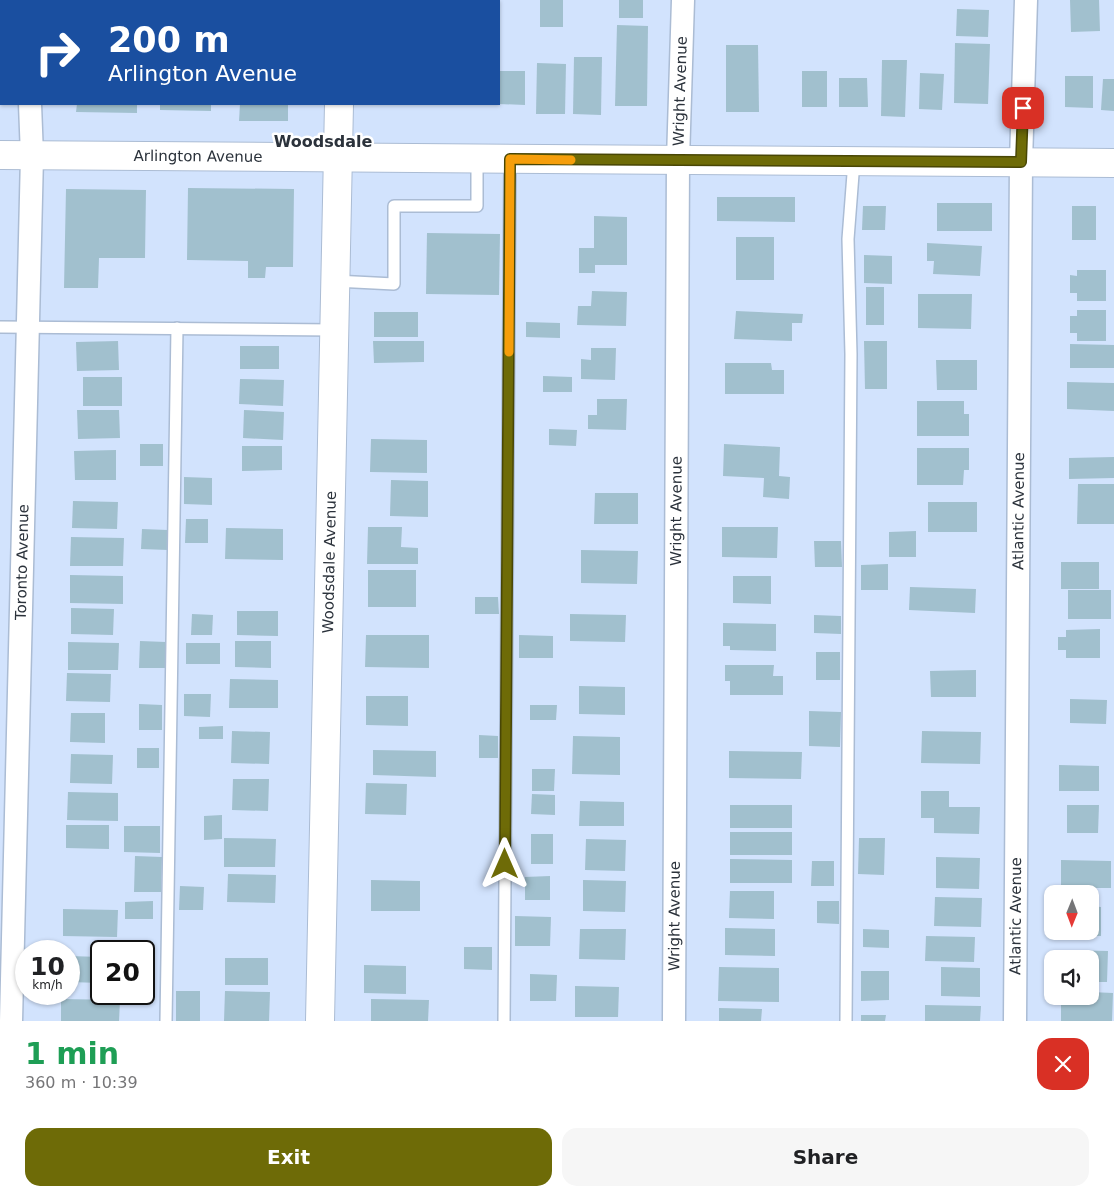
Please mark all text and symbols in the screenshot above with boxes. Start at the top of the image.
icon: right [25,20,90,85]
text: 200 m [108,20,230,60]
street label: Wright Avenue [669,36,691,146]
text: Arlington Avenue [108,61,297,86]
pin [1002,87,1044,129]
icon: arrive [1009,94,1037,122]
district label: Woodsdale [274,132,372,151]
street label: Arlington Avenue [133,147,263,166]
street label: Atlantic Avenue [1009,452,1028,570]
street label: Wright Avenue [667,456,686,566]
street label: Woodsdale Avenue [319,491,340,633]
street label: Toronto Avenue [12,504,33,621]
position arrow [478,837,530,889]
street label: Atlantic Avenue [1006,857,1025,975]
street label: Wright Avenue [665,861,684,971]
north arrow [1044,885,1099,940]
map controls [1044,885,1099,1005]
speed limit sign: 20 [90,940,155,1005]
button: sound [1044,950,1099,1005]
text: 10 [30,952,65,981]
text: km/h [32,978,63,992]
text: 1 min [25,1036,119,1071]
button: close [1037,1038,1089,1090]
text: 360 m · 10:39 [25,1073,138,1092]
button: Exit [25,1128,552,1186]
button: Share [562,1128,1089,1186]

